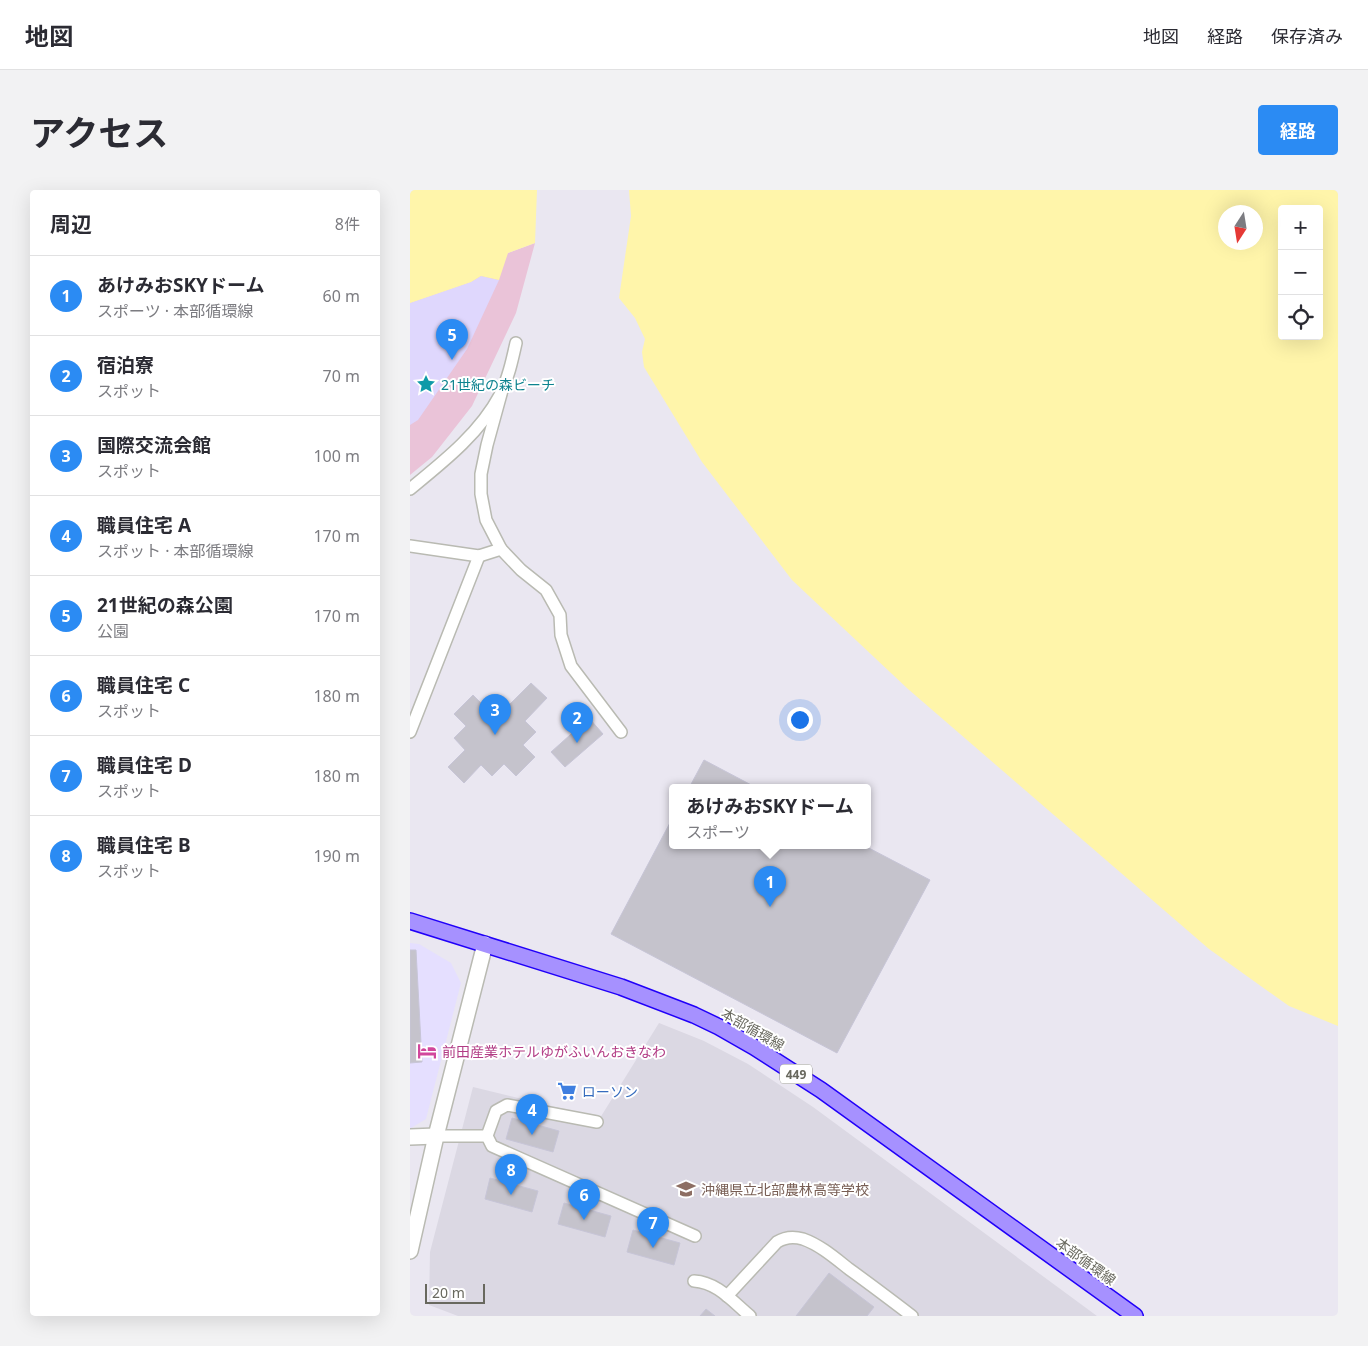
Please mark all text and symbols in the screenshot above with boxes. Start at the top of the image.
text: 地図 [25,19,73,52]
text: 地図 [1143,24,1179,48]
text: 経路 [1207,24,1243,48]
text: 保存済み [1271,24,1343,48]
button: 経路 [1258,105,1338,155]
text: アクセス [30,109,168,156]
north arrow [1218,205,1263,250]
map controls [1278,205,1323,340]
button: + [1278,205,1323,250]
text: 周辺 [50,210,92,238]
text: 8件 [335,213,360,235]
button: − [1278,250,1323,295]
text: あけみおSKYドーム [97,272,264,298]
text: 1 [61,285,71,307]
text: 60 m [323,285,360,307]
button: locate [1278,295,1323,340]
text: スポーツ · 本部循環線 [97,300,253,322]
pin: 5 [436,319,468,360]
text: 宿泊寮 [97,352,154,378]
text: 2 [61,365,71,387]
text: 70 m [323,365,360,387]
place icon: 21世紀の森ビーチ [415,373,437,395]
place label: 21世紀の森ビーチ [441,375,555,394]
text: スポット [97,380,161,402]
text: 国際交流会館 [97,432,211,458]
text: 3 [61,445,71,467]
text: 100 m [313,445,360,467]
text: スポット [97,460,161,482]
text: 職員住宅 A [97,512,191,538]
text: 4 [61,525,71,547]
text: 170 m [313,525,360,547]
text: スポット · 本部循環線 [97,540,254,562]
text: 21世紀の森公園 [97,592,233,618]
text: 5 [61,605,71,627]
text: 170 m [313,605,360,627]
text: 公園 [97,620,129,642]
text: 職員住宅 C [97,672,190,698]
text: 6 [61,685,71,707]
text: 180 m [313,685,360,707]
pin: 3 [479,694,511,735]
text: スポット [97,700,161,722]
pin: 2 [561,702,593,743]
your location [787,707,813,733]
text: 職員住宅 D [97,752,192,778]
text: 7 [61,765,71,787]
text: 180 m [313,765,360,787]
text: スポット [97,780,161,802]
popup [669,784,871,849]
text: あけみおSKYドーム [686,793,854,819]
text: スポーツ [686,821,750,843]
text: 職員住宅 B [97,832,191,858]
text: 8 [61,845,71,867]
text: 190 m [313,845,360,867]
text: スポット [97,860,161,882]
pin: 1 [754,866,786,907]
street label: 本部循環線 [718,1003,788,1055]
hotel icon: 前田産業ホテルゆがふいんおきなわ [416,1040,438,1062]
place label: 前田産業ホテルゆがふいんおきなわ [442,1042,666,1061]
road number: 449 [780,1064,812,1084]
supermarket icon: ローソン [556,1080,578,1102]
place label: ローソン [582,1082,638,1101]
pin: 4 [516,1094,548,1135]
pin: 8 [495,1154,527,1195]
school or university icon: 沖縄県立北部農林高等学校 [675,1178,697,1200]
pin: 6 [568,1179,600,1220]
place label: 沖縄県立北部農林高等学校 [701,1180,869,1199]
pin: 7 [637,1207,669,1248]
street label: 本部循環線 [1052,1233,1120,1289]
scale bar [425,1281,485,1304]
text: 20 m [432,1283,465,1302]

